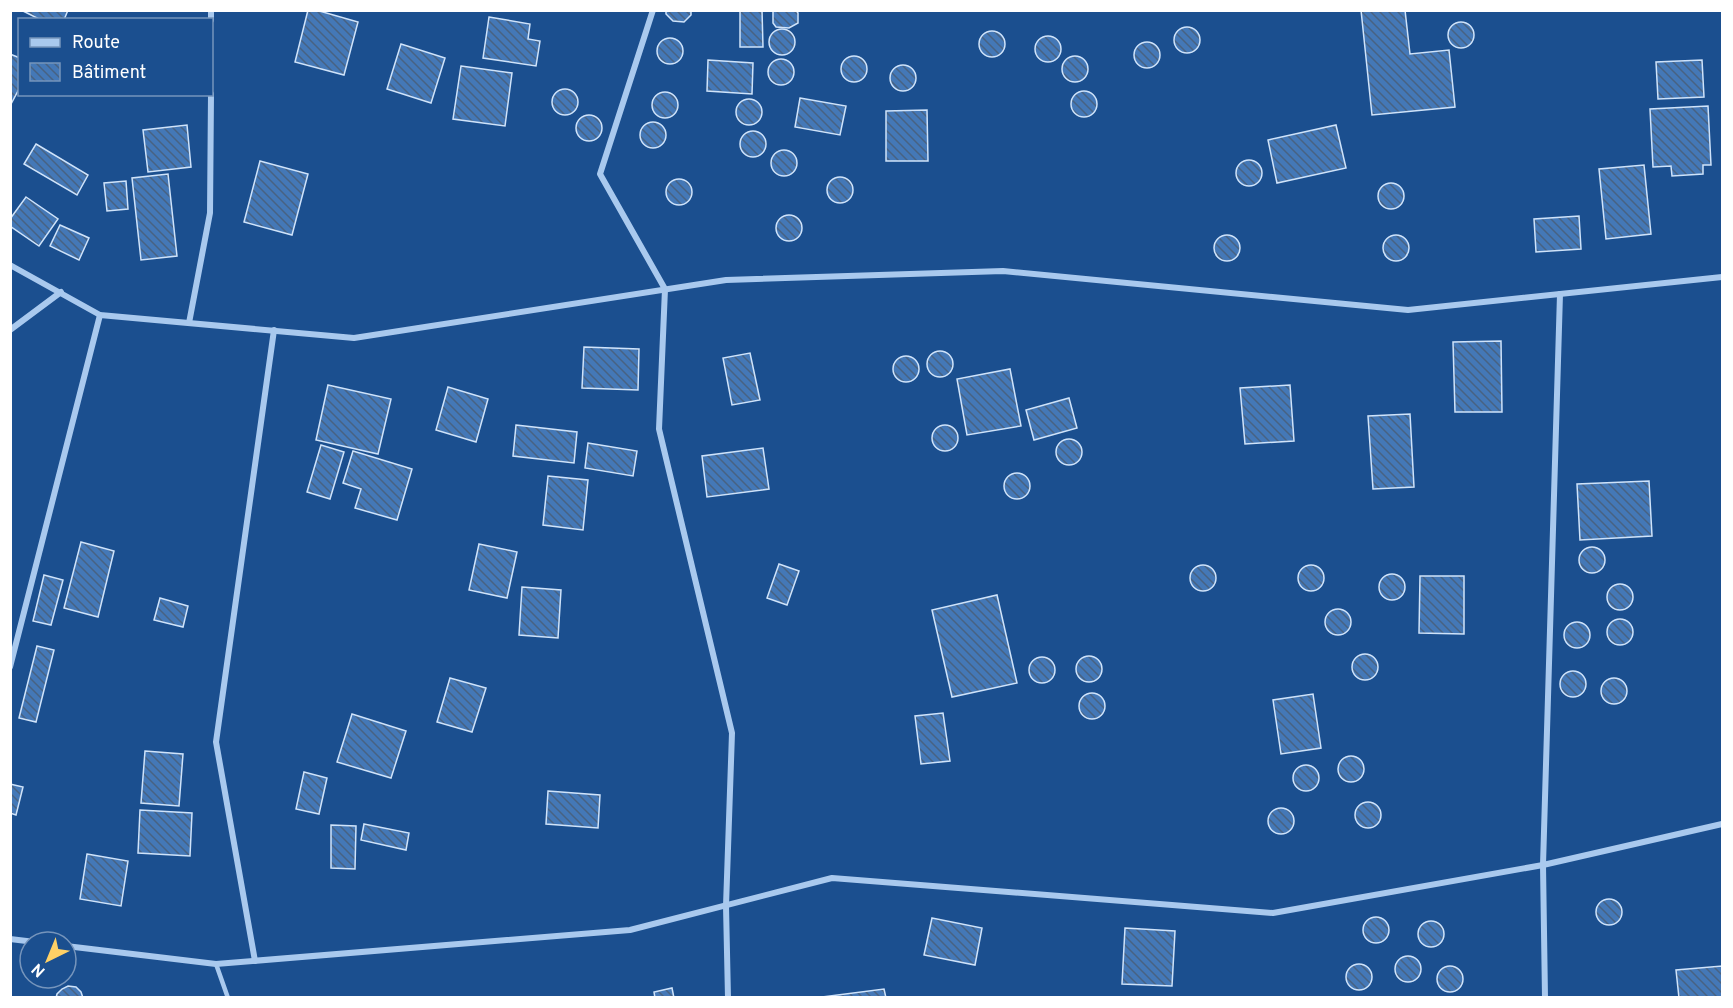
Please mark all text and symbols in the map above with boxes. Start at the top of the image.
legend [18,18,213,96]
text: Route [72,32,120,55]
text: Bâtiment [72,62,146,85]
north arrow [18,930,78,990]
text: N [28,958,50,981]

